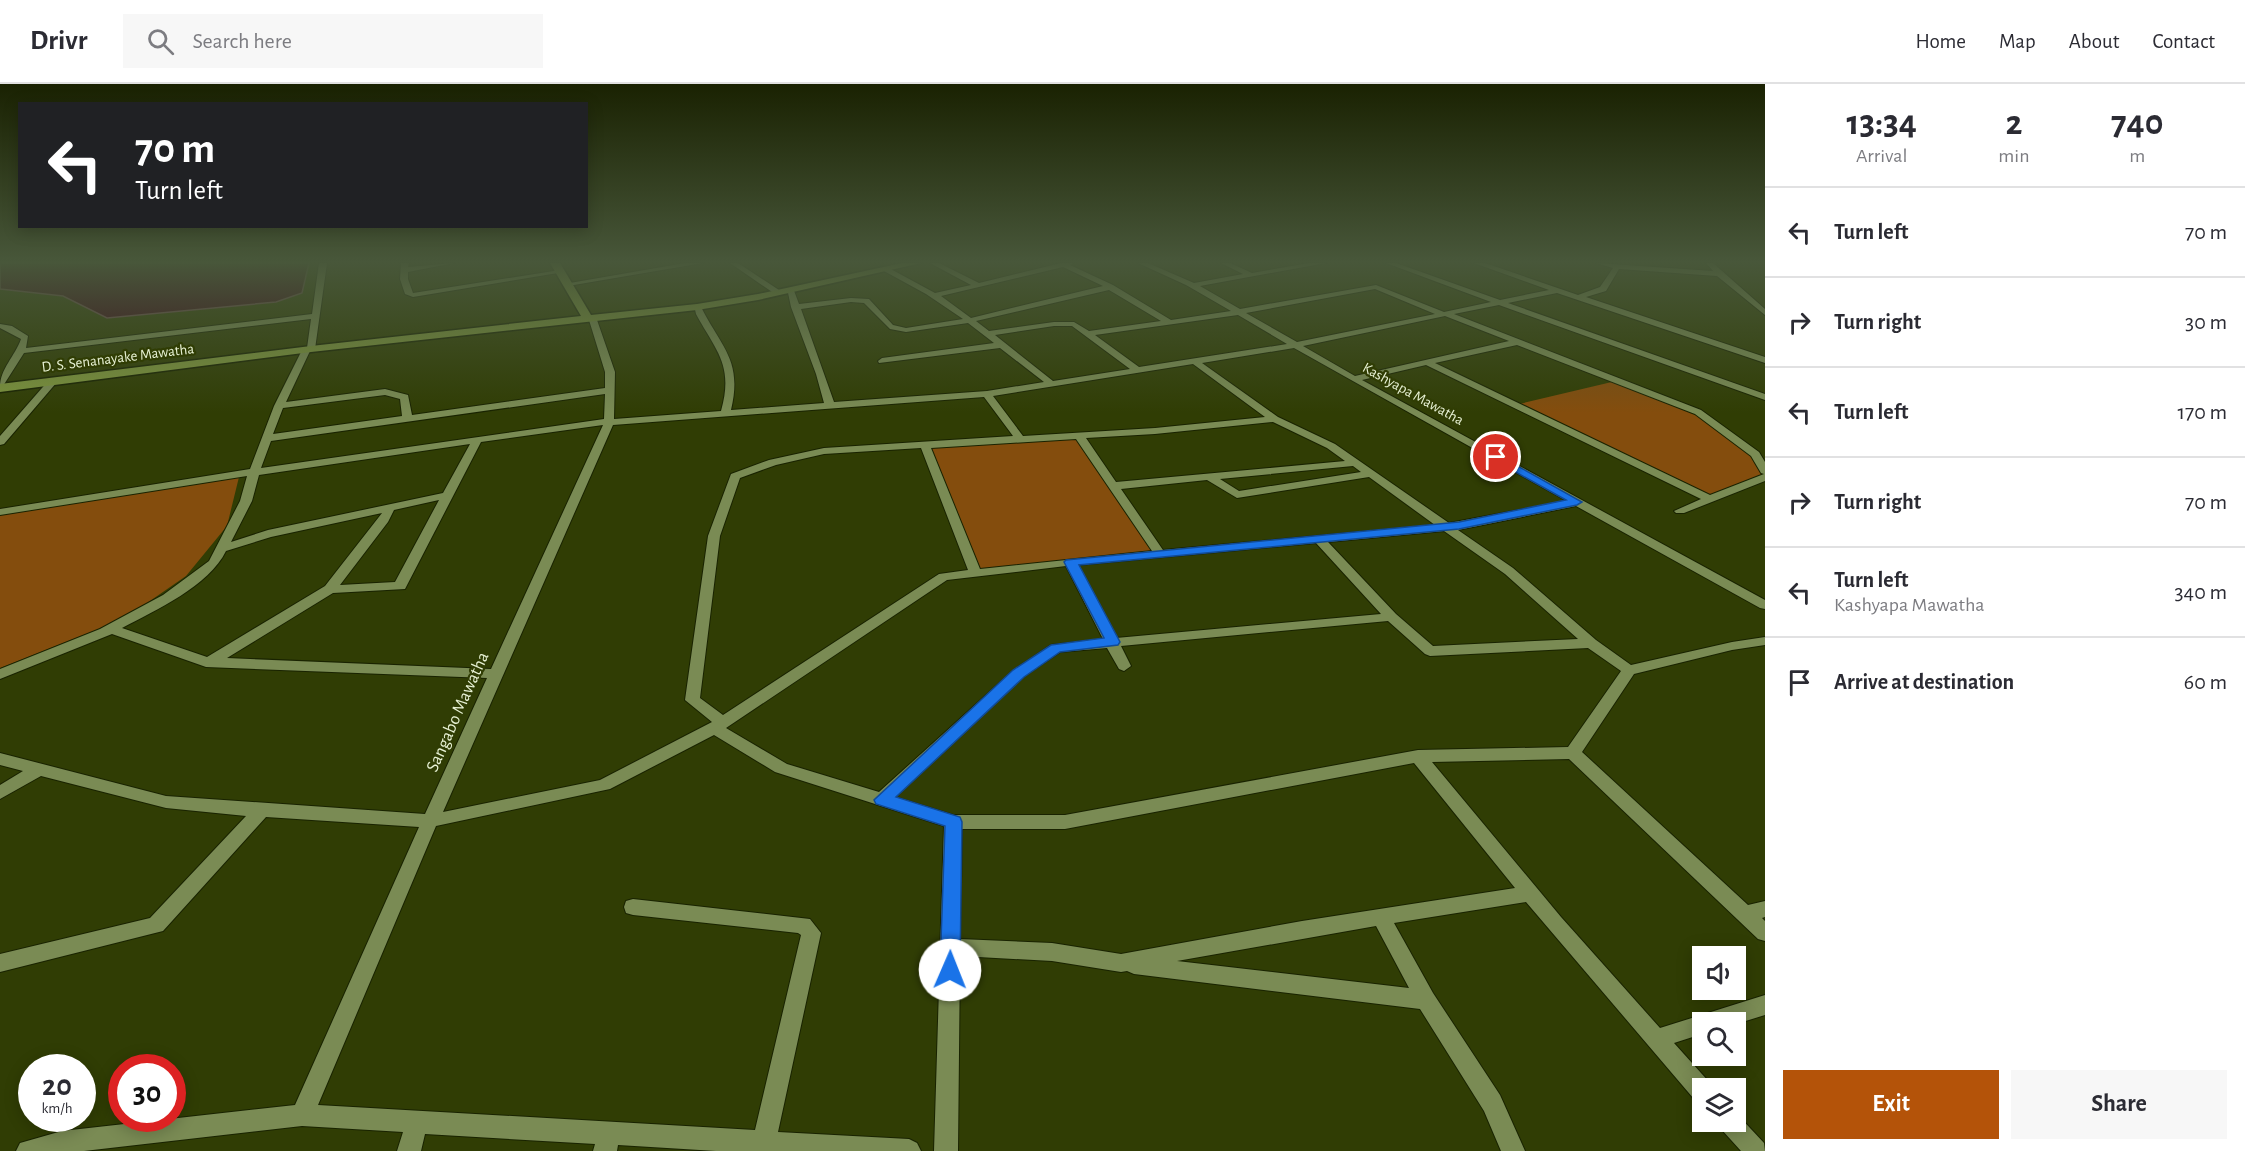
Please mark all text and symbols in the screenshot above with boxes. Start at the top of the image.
search box [123,14,543,68]
icon: search [144,25,177,58]
text: Drivr [30,27,87,55]
text: Search here [192,30,292,52]
text: Home [1915,31,1966,52]
text: Map [1999,31,2036,52]
text: About [2069,31,2119,52]
text: Contact [2152,31,2215,52]
text: 13:34 [1847,105,1917,141]
text: 2 [2005,105,2022,141]
text: 740 [2111,105,2163,141]
icon: left [36,126,114,204]
text: 70 m [135,128,215,170]
text: Arrival [1856,146,1907,166]
text: min [1998,146,2030,166]
text: m [2129,146,2145,166]
text: Turn left [135,177,223,204]
icon: left [1783,216,1816,249]
text: Turn left [1834,221,1908,243]
text: 70 m [2185,221,2227,243]
icon: right [1783,306,1816,339]
text: Turn right [1834,311,1921,333]
text: 30 m [2185,311,2227,333]
street label: D. S. Senanayake Mawatha [41,341,195,375]
street label: Kashyapa Mawatha [1360,360,1466,428]
icon: left [1783,396,1816,429]
text: Turn left [1834,401,1908,423]
text: 170 m [2177,401,2227,423]
pin [1470,431,1521,482]
icon: arrive [1479,440,1512,473]
icon: right [1783,486,1816,519]
text: Turn right [1834,491,1921,513]
text: 70 m [2185,491,2227,513]
text: Turn left [1834,569,1908,591]
icon: left [1783,576,1816,609]
text: 340 m [2175,581,2227,603]
text: Kashyapa Mawatha [1834,595,1985,615]
street label: Sangabo Mawatha [424,649,492,775]
icon: arrive [1783,666,1816,699]
text: Arrive at destination [1834,671,2014,693]
text: 60 m [2184,671,2227,693]
position arrow [918,938,982,1002]
map controls [1692,946,1746,1132]
button: sound [1692,946,1746,1000]
button: search [1692,1012,1746,1066]
speed limit sign: 30 [108,1054,186,1132]
button: Exit [1783,1070,1999,1139]
button: Share [2011,1070,2227,1139]
text: 20 [42,1071,72,1101]
button: layers [1692,1078,1746,1132]
text: km/h [42,1101,72,1116]

